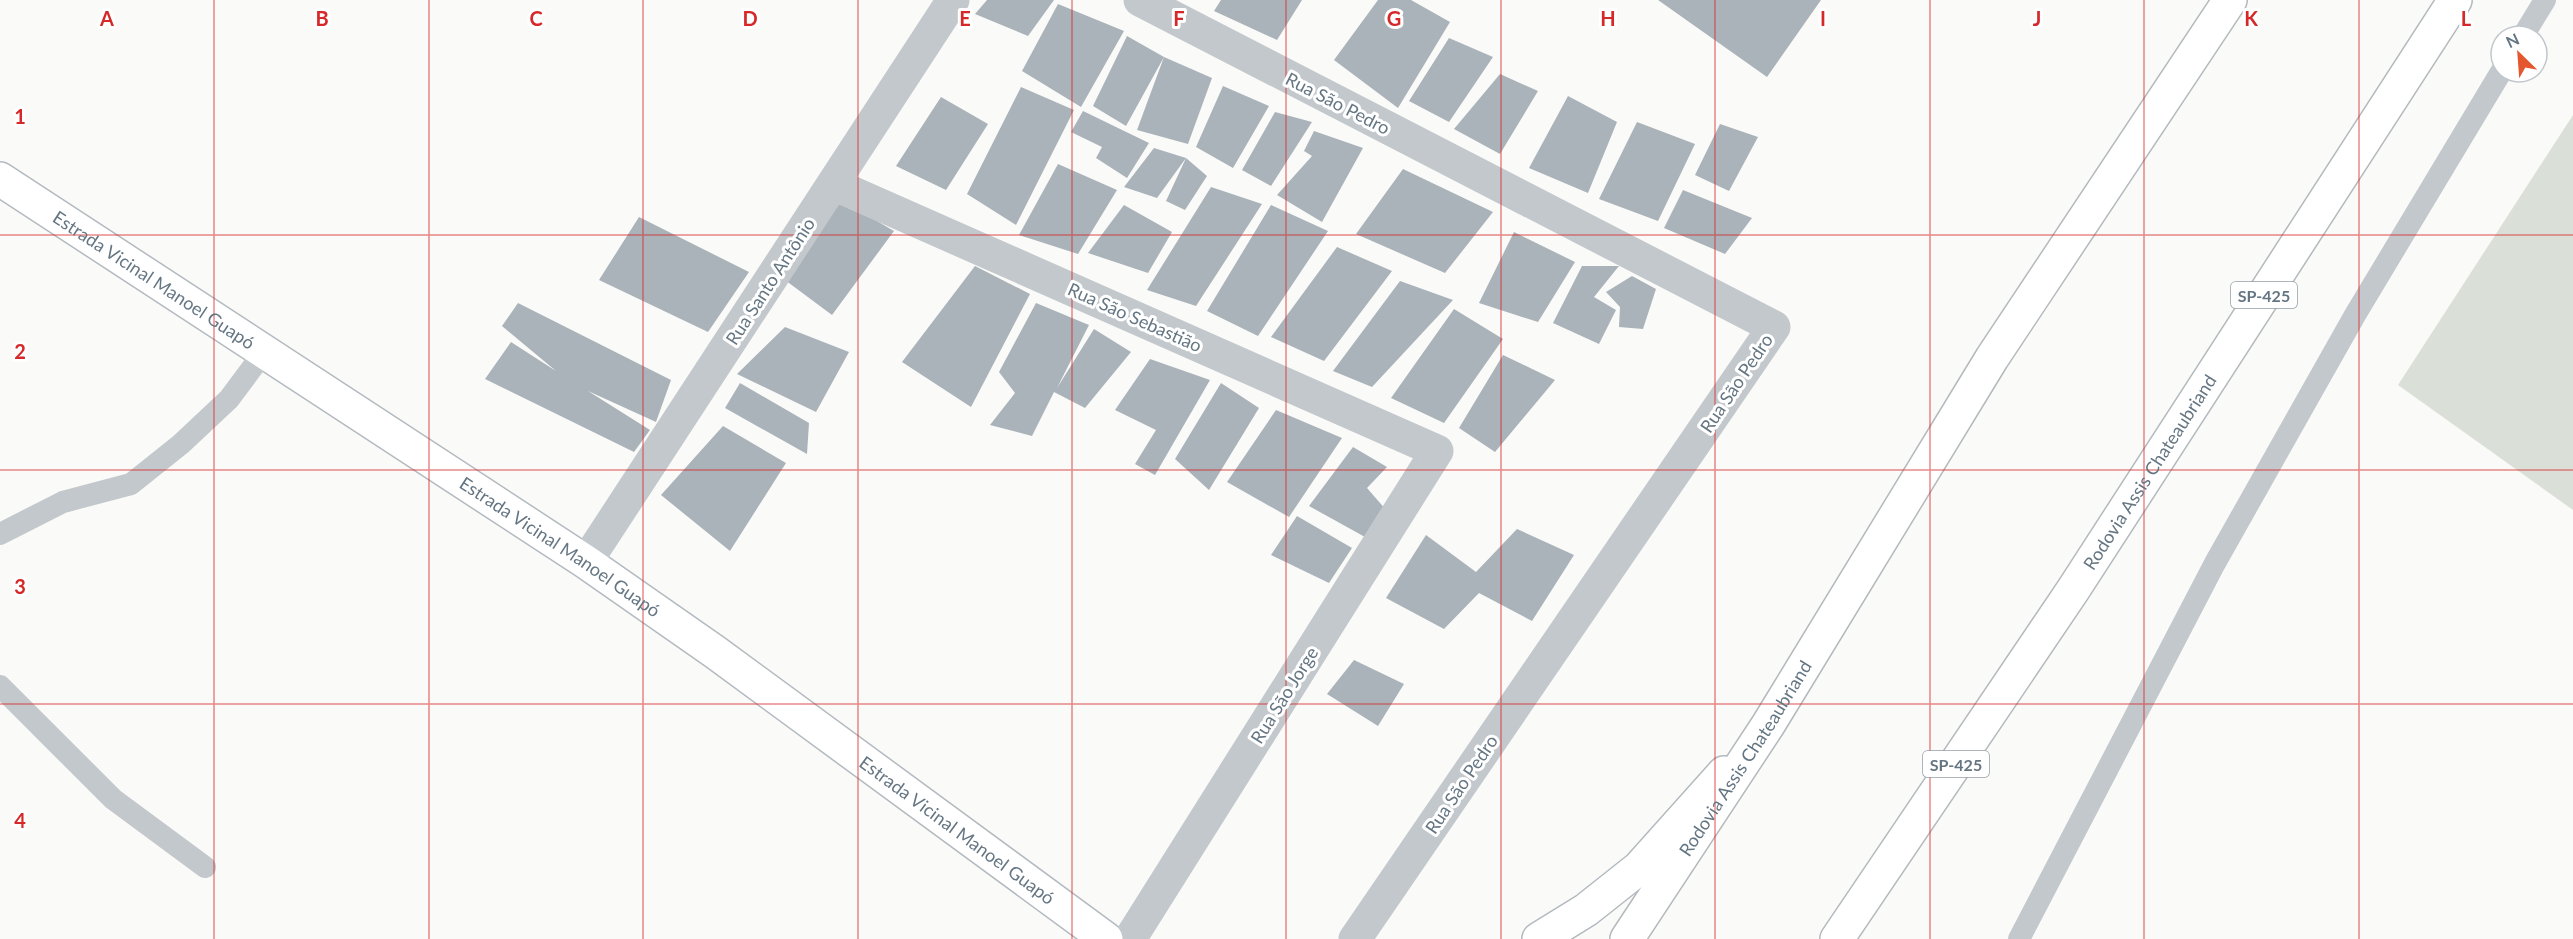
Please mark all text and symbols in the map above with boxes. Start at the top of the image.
text: A [99,6,114,30]
text: B [315,6,329,30]
text: C [529,6,543,30]
text: D [742,6,758,30]
text: E [959,6,971,30]
text: F [1173,6,1185,30]
text: G [1387,6,1401,30]
text: H [1600,6,1616,30]
text: I [1820,6,1826,30]
text: J [2033,6,2041,30]
text: K [2244,6,2258,30]
text: L [2461,6,2472,30]
north arrow [2489,24,2549,84]
text: N [2503,29,2522,51]
street label: Rua São Pedro [1282,67,1394,139]
text: 1 [14,104,26,128]
street label: Estrada Vicinal Manoel Guapó [49,206,259,354]
street label: Rua Santo Antônio [721,213,819,349]
street label: Rua São Sebastião [1065,278,1205,356]
road number: SP-425 [2231,282,2297,308]
street label: Rua São Pedro [1695,330,1777,436]
text: 2 [14,339,26,363]
street label: Rodovia Assis Chateaubriand [2078,370,2221,574]
street label: Estrada Vicinal Manoel Guapó [456,472,665,622]
text: 3 [14,574,26,598]
street label: Rua São Jorge [1246,643,1322,747]
street label: Rodovia Assis Chateaubriand [1674,656,1816,860]
street label: Rua São Pedro [1420,731,1502,837]
street label: Estrada Vicinal Manoel Guapó [855,751,1059,909]
road number: SP-425 [1923,751,1989,777]
text: 4 [14,808,26,832]

